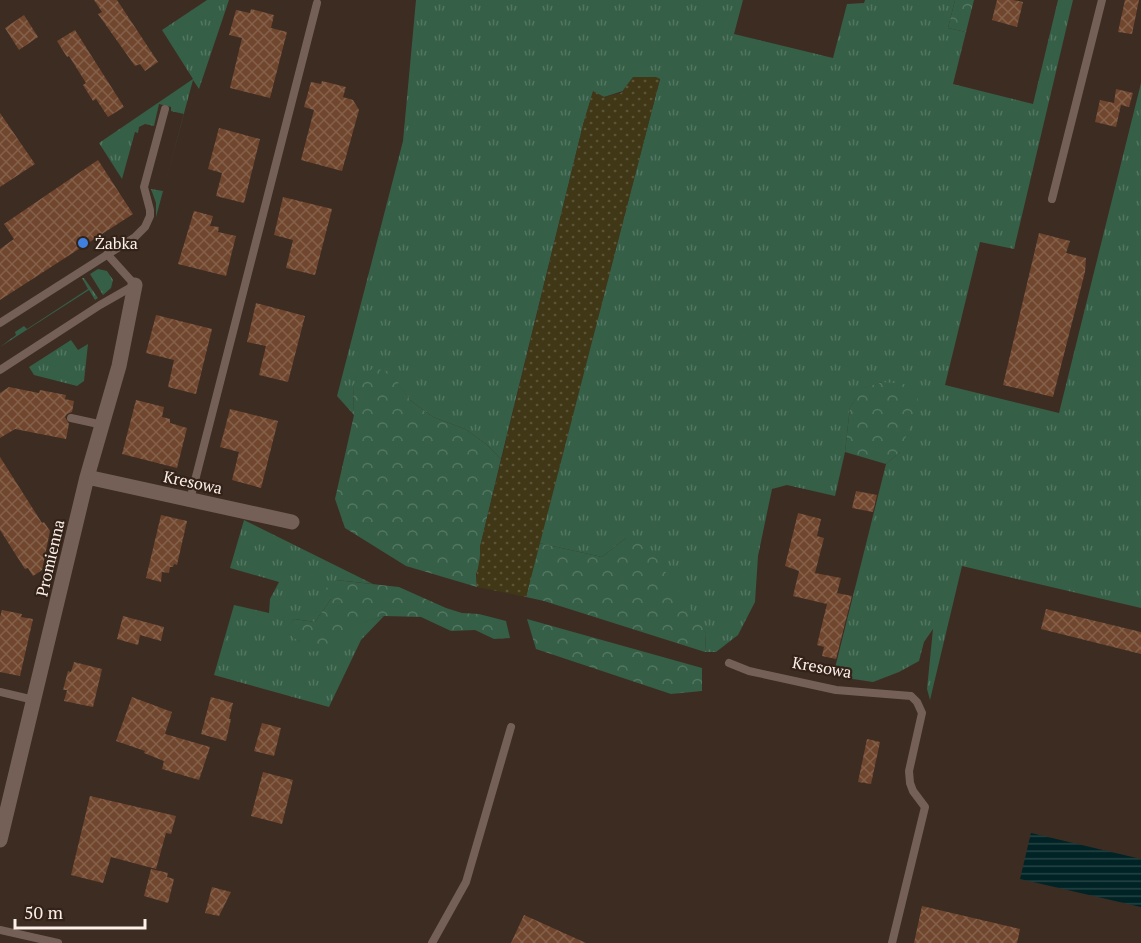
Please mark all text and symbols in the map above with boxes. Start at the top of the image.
place label: Żabka [95,232,138,254]
marker: Żabka [76,236,90,250]
street label: Kresowa [161,465,225,499]
street label: Promienna [30,517,70,599]
street label: Kresowa [791,651,853,683]
scale bar [15,892,146,930]
text: 50 m [24,900,64,924]

